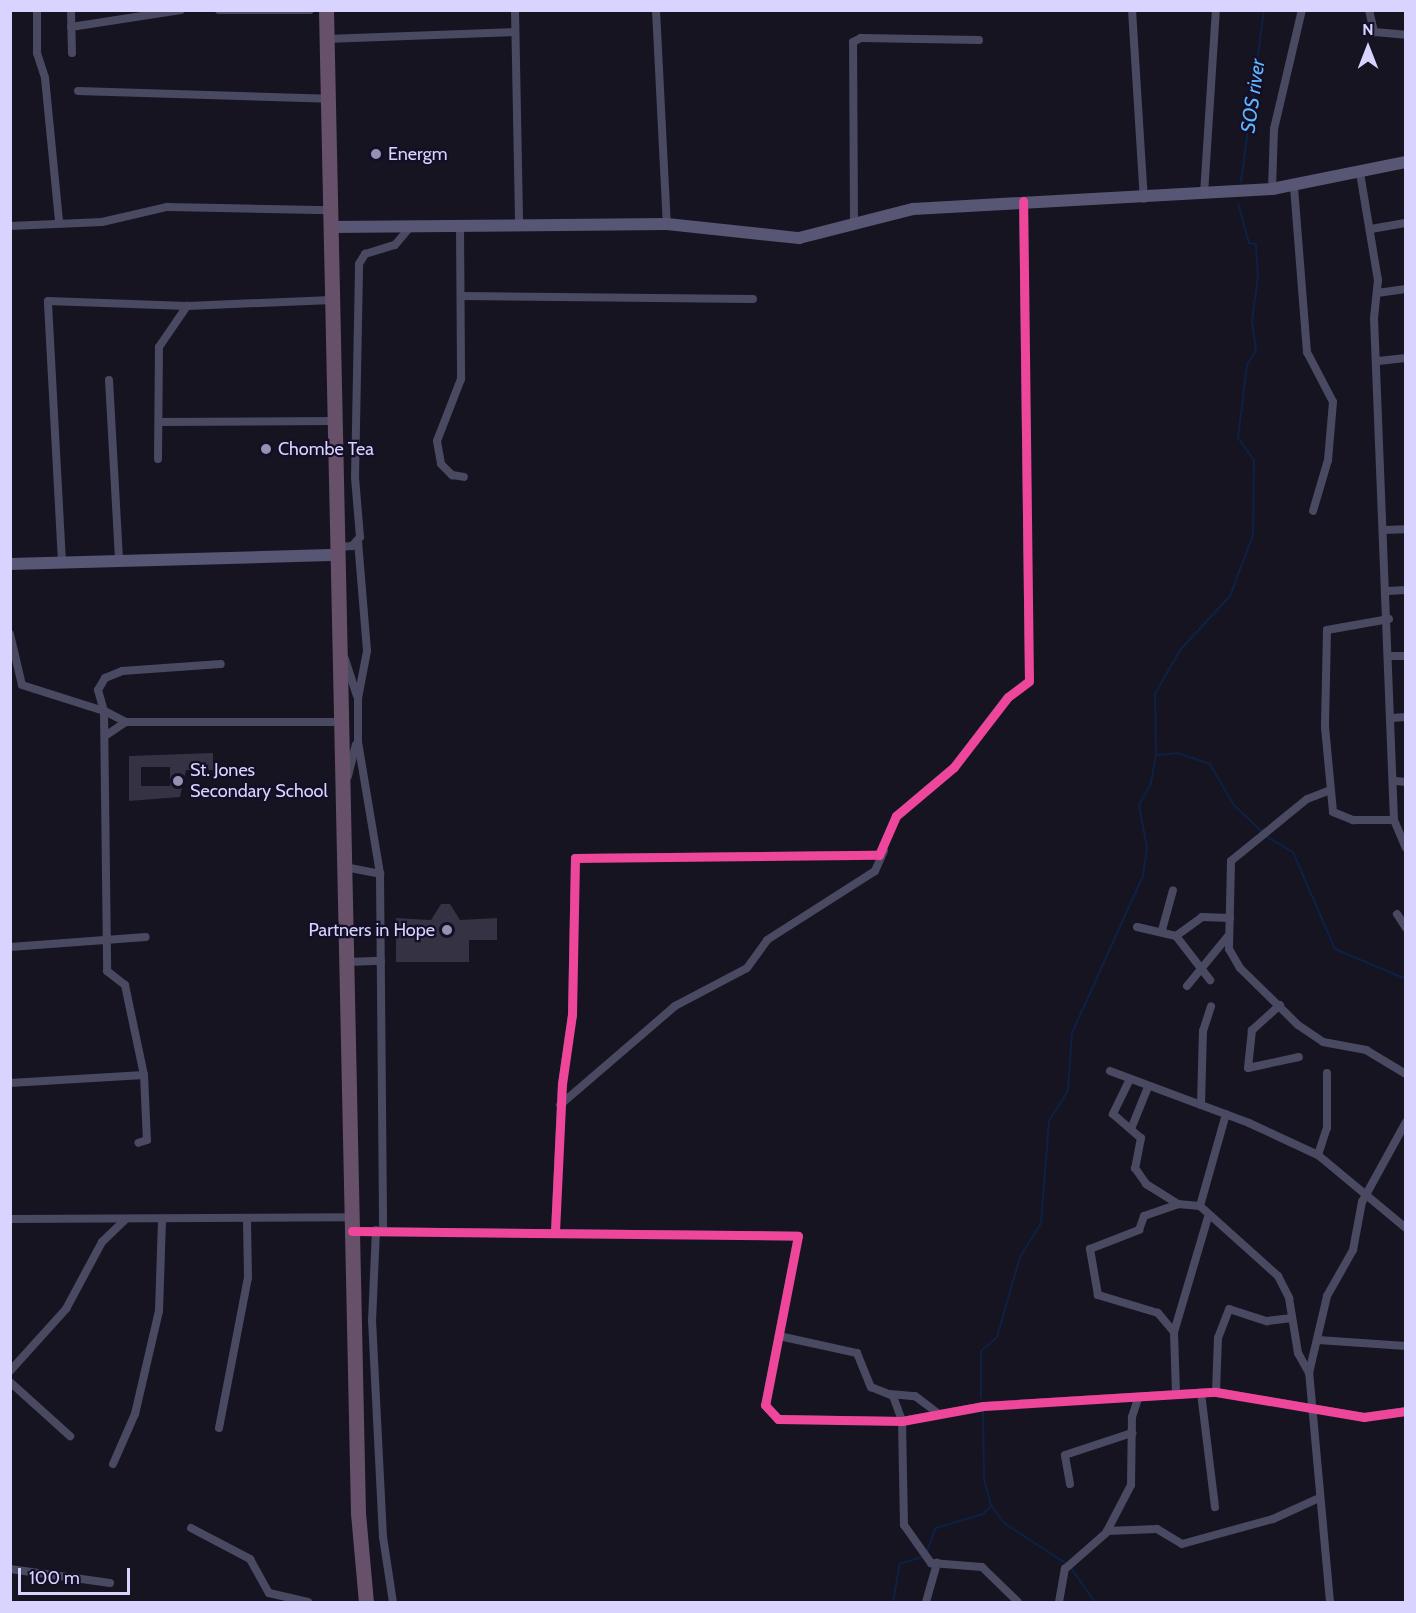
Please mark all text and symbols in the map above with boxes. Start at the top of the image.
north arrow [1338,18,1398,78]
text: N [1362,20,1374,39]
water label: SOS river [1236,58,1270,134]
place label: Energm [388,143,447,165]
marker: Energm [369,147,383,161]
place label: Chombe Tea [278,438,374,460]
marker: Chombe Tea [259,442,273,456]
place label: St. Jones Secondary School [190,760,328,802]
marker: St. Jones Secondary School [171,774,185,788]
place label: Partners in Hope [309,919,435,941]
marker: Partners in Hope [440,923,454,937]
scale bar [21,1556,134,1594]
text: 100 m [29,1567,80,1589]

